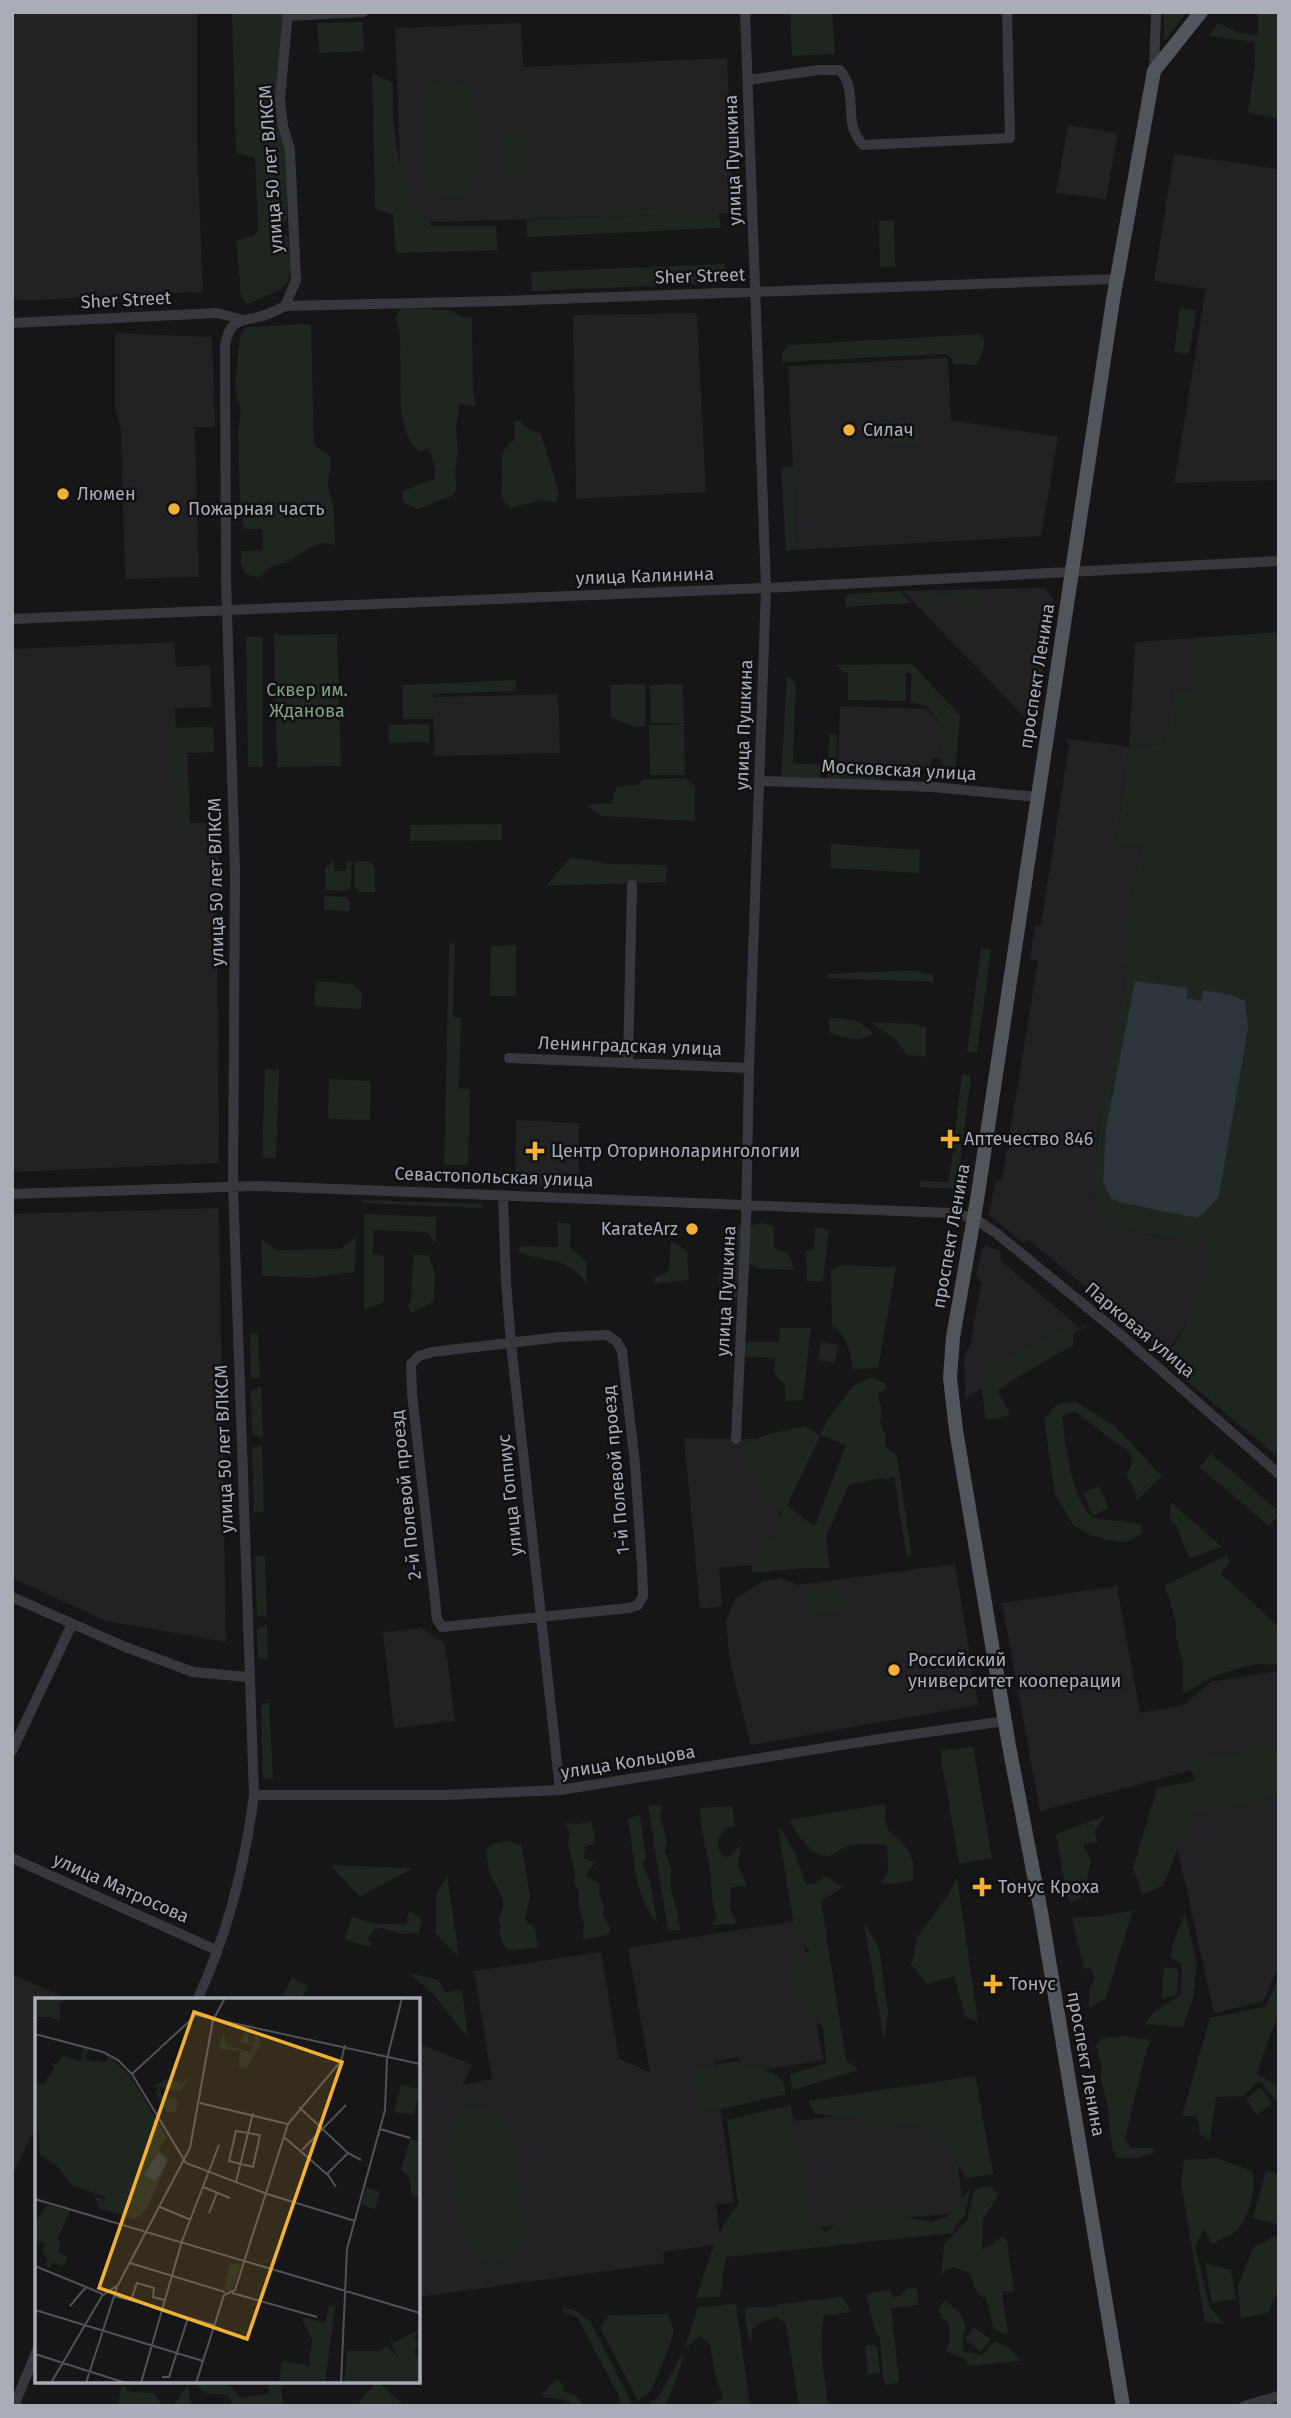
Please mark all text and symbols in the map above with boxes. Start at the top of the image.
street label: улица 50 лет ВЛКСМ [254,84,288,254]
street label: улица Пушкина [720,94,746,226]
street label: Sher Street [654,263,746,289]
street label: Sher Street [80,287,172,313]
place label: Силач [863,419,914,441]
marker: Силач [841,422,857,438]
place label: Люмен [77,483,136,505]
marker: Люмен [55,486,71,502]
place label: Пожарная часть [188,498,325,520]
marker: Пожарная часть [166,501,182,517]
street label: улица Калинина [576,563,714,589]
street label: проспект Ленина [1015,602,1059,750]
street label: улица Пушкина [731,659,757,791]
park label: Сквер им. Жданова [266,679,348,722]
street label: Московская улица [821,755,977,785]
street label: улица 50 лет ВЛКСМ [204,798,228,966]
street label: Ленинградская улица [538,1032,722,1060]
place label: Аптечество 846 [964,1128,1093,1150]
marker: Аптечество 846 [942,1131,958,1147]
place label: Центр Оториноларингологии [551,1140,800,1162]
marker: Центр Оториноларингологии [525,1141,545,1161]
street label: проспект Ленина [927,1162,975,1310]
street label: Севастопольская улица [394,1163,594,1191]
place label: KarateArz [601,1218,678,1240]
marker: KarateArz [684,1221,700,1237]
street label: улица Пушкина [712,1225,740,1357]
street label: Парковая улица [1080,1278,1200,1382]
street label: улица 50 лет ВЛКСМ [210,1364,238,1534]
street label: 1-й Полевой проезд [598,1385,634,1555]
street label: 2-й Полевой проезд [386,1409,426,1581]
street label: улица Гоппиус [493,1433,527,1557]
place label: Российский университет кооперации [908,1649,1121,1692]
marker: Российский университет кооперации [886,1662,902,1678]
street label: улица Кольцова [559,1741,697,1783]
street label: улица Матросова [50,1848,192,1928]
place label: Тонус Кроха [998,1876,1100,1898]
marker: Тонус Кроха [972,1877,992,1897]
place label: Тонус [1009,1973,1056,1995]
marker: Тонус [983,1974,1003,1994]
street label: проспект Ленина [1062,1990,1110,2138]
inset map [35,1998,420,2383]

